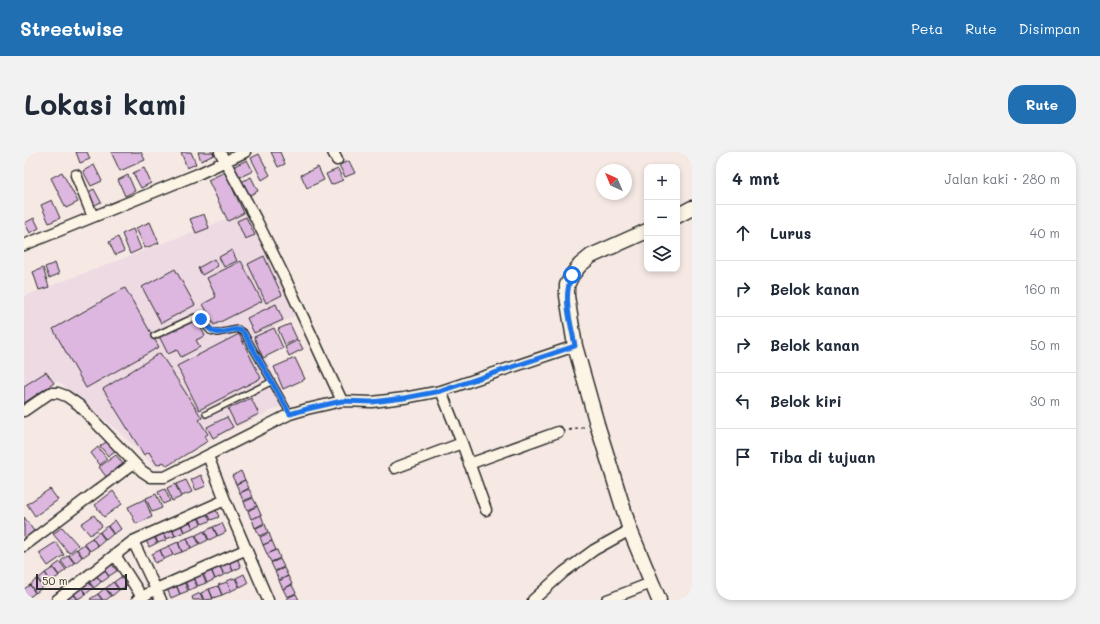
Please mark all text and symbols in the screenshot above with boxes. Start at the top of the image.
text: Streetwise [20,16,123,41]
text: Peta [911,19,943,38]
text: Rute [965,19,997,38]
text: Disimpan [1019,19,1080,38]
button: Rute [1008,85,1076,124]
text: Lokasi kami [24,86,187,122]
north arrow [596,164,632,200]
map controls [644,164,680,272]
button: + [644,164,680,200]
text: 4 mnt [732,167,780,189]
text: Jalan kaki · 280 m [945,170,1060,187]
button: − [644,200,680,236]
icon: ahead [732,222,754,244]
text: Lurus [770,223,811,243]
text: 40 m [1030,224,1060,241]
button: layers [644,236,680,272]
route start [563,266,581,284]
icon: right [732,278,754,300]
text: Belok kanan [770,279,859,299]
text: 160 m [1024,280,1060,297]
route end [192,310,210,328]
icon: right [732,334,754,356]
text: Belok kanan [770,335,859,355]
text: 50 m [1030,336,1060,353]
icon: left [732,390,754,412]
text: Belok kiri [770,391,842,411]
text: 30 m [1030,392,1060,409]
icon: arrive [732,446,754,468]
text: Tiba di tujuan [770,447,875,467]
scale bar [36,572,127,591]
text: 50 m [42,573,68,588]

